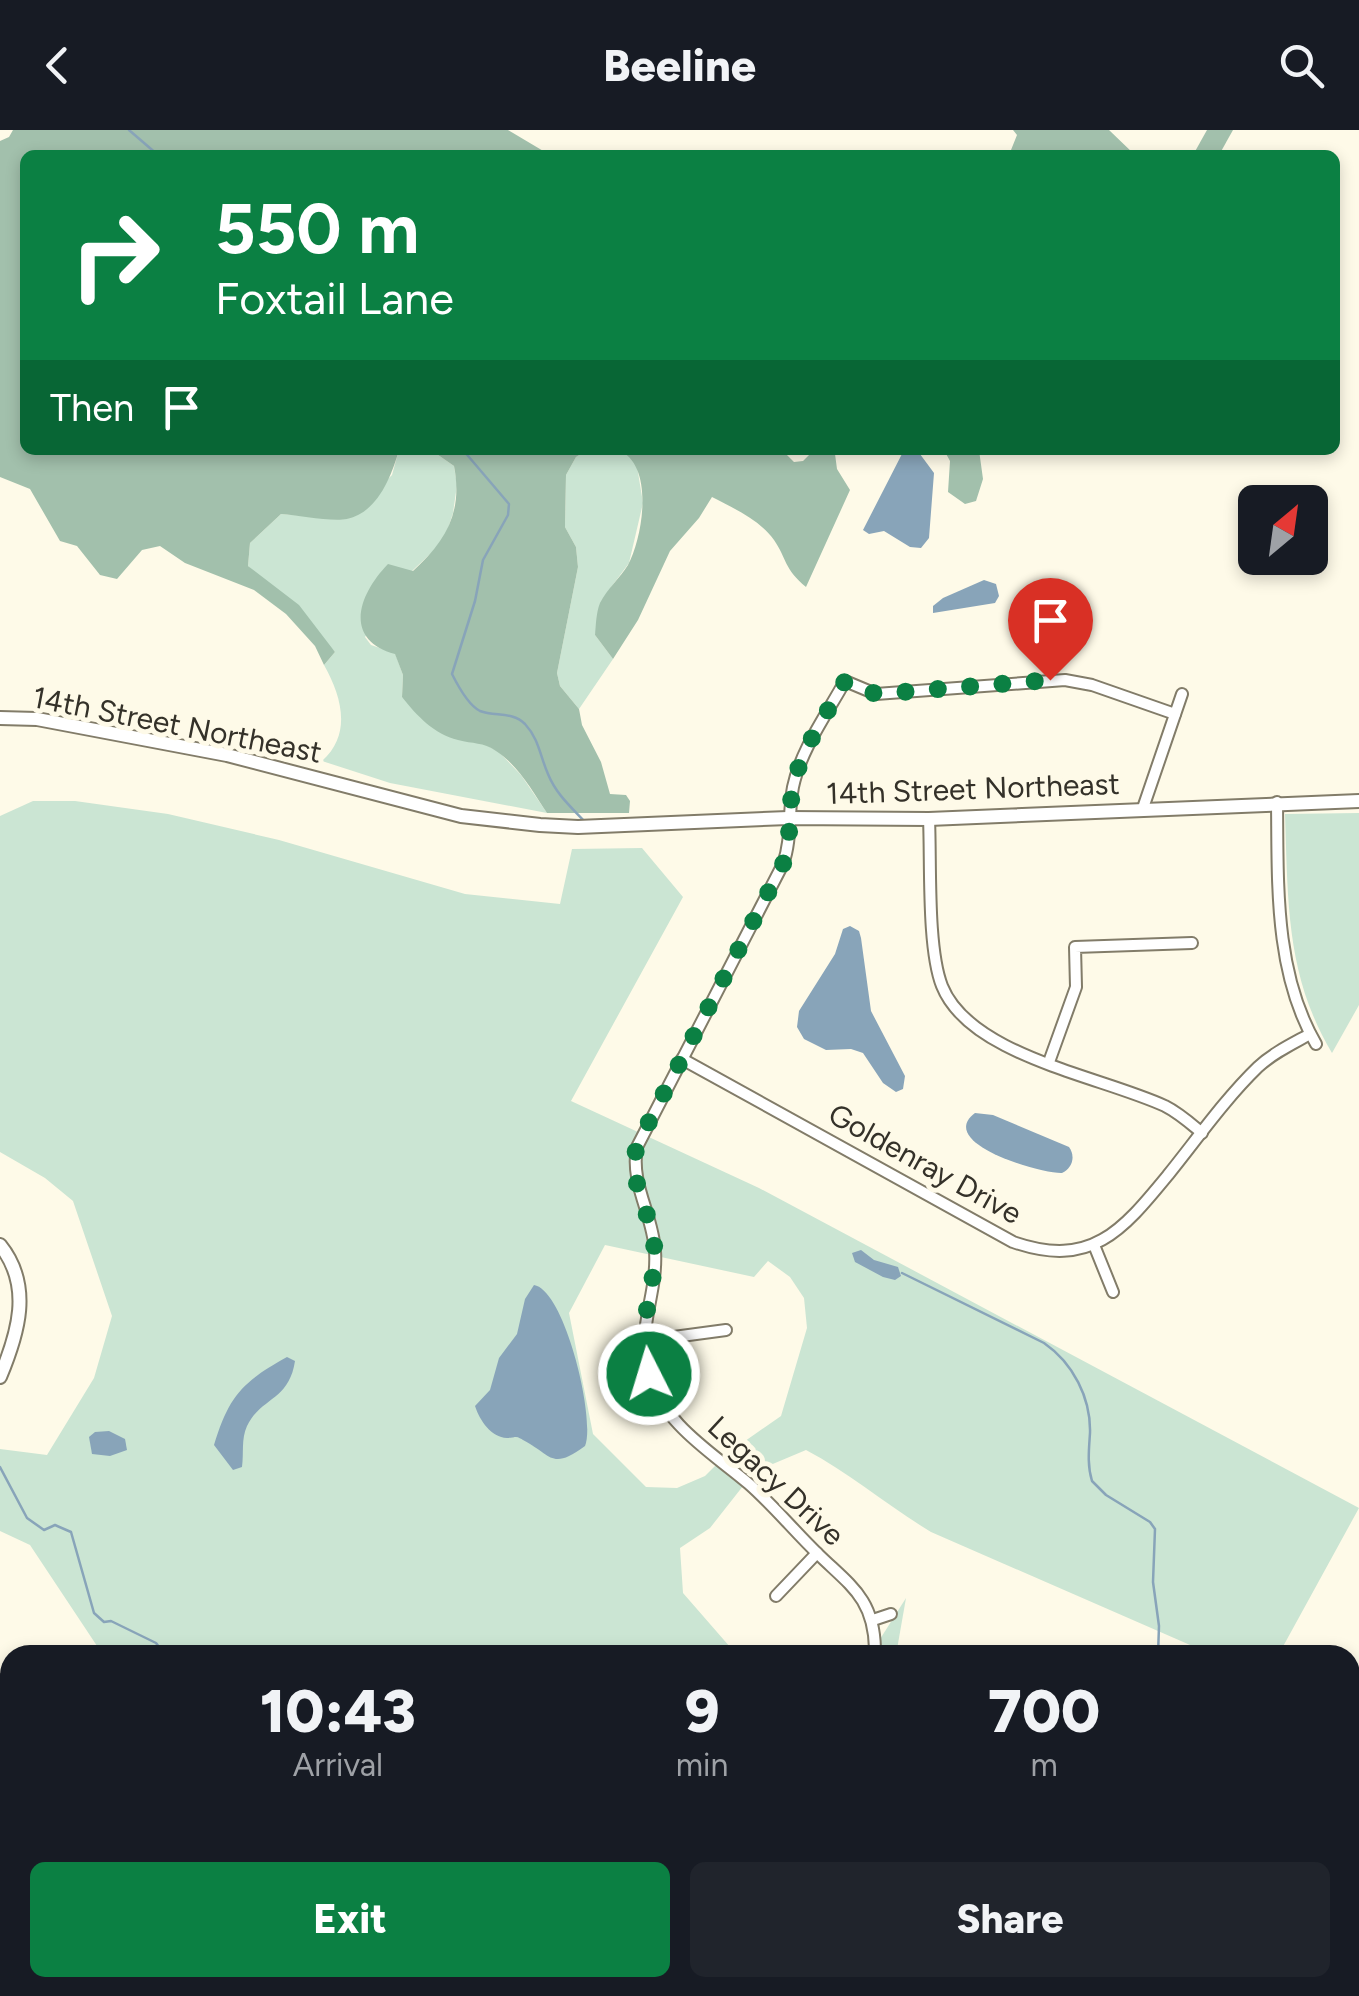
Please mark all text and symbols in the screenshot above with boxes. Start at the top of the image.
icon: back [30,38,85,93]
text: Beeline [603,38,756,92]
icon: search [1274,38,1329,93]
text: 550 m [215,186,419,271]
icon: right [50,190,180,320]
text: Foxtail Lane [215,271,454,325]
icon: arrive [154,380,209,435]
text: Then [50,385,134,431]
north arrow [1238,485,1328,575]
map controls [1238,485,1328,575]
pin [1008,578,1093,681]
icon: arrive [1023,593,1078,648]
street label: 14th Street Northeast [29,678,325,771]
street label: 14th Street Northeast [826,765,1120,812]
street label: Goldenray Drive [822,1095,1028,1232]
position arrow [597,1322,701,1426]
street label: Legacy Drive [700,1408,852,1553]
text: 10:43 [260,1675,416,1747]
text: 9 [684,1675,720,1747]
text: 700 [988,1675,1100,1747]
text: Arrival [293,1746,383,1784]
text: min [676,1746,728,1784]
text: m [1031,1746,1058,1784]
button: Exit [30,1862,670,1977]
button: Share [690,1862,1330,1977]

